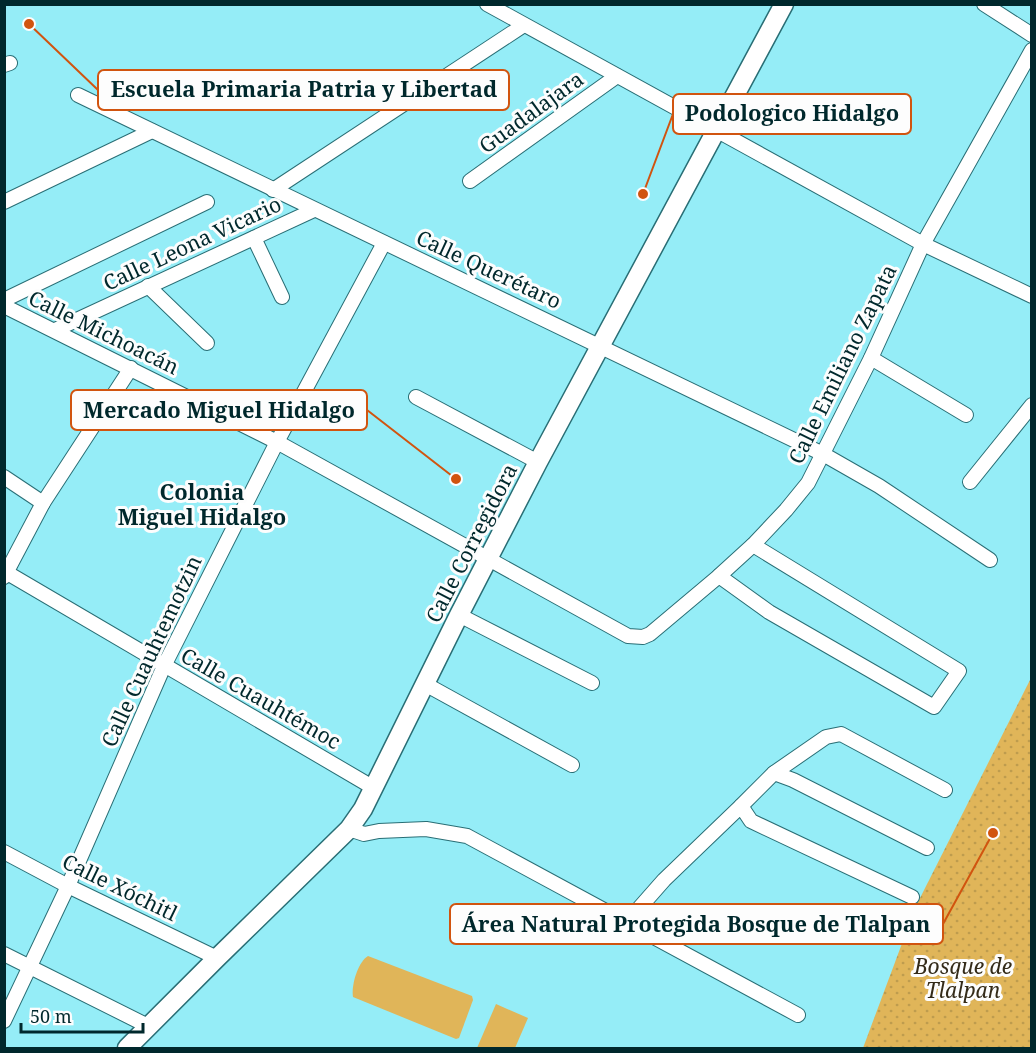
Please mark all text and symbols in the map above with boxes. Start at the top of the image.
street label: Guadalajara [473,65,589,159]
callout: Escuela Primaria Patria y Libertad [98,70,509,110]
text: Escuela Primaria Patria y Libertad [111,73,497,103]
callout: Podologico Hidalgo [673,94,911,134]
text: Podologico Hidalgo [685,97,899,127]
street label: Calle Leona Vicario [98,189,286,297]
street label: Calle Querétaro [412,223,566,315]
street label: Calle Emiliano Zapata [782,260,902,468]
street label: Calle Michoacán [24,283,184,381]
callout: Mercado Miguel Hidalgo [71,390,367,430]
text: Mercado Miguel Hidalgo [83,394,355,424]
street label: Calle Corregidora [419,459,523,627]
district label: Colonia Miguel Hidalgo [118,476,286,531]
street label: Calle Cuauhtemotzin [94,551,208,751]
street label: Calle Cuauhtémoc [176,641,346,755]
street label: Calle Xóchitl [58,847,183,927]
callout: Área Natural Protegida Bosque de Tlalpan [450,904,943,944]
text: Área Natural Protegida Bosque de Tlalpan [461,908,931,938]
park label: Bosque de Tlalpan [913,952,1012,1004]
scale bar [21,996,142,1034]
text: 50 m [30,1004,72,1028]

